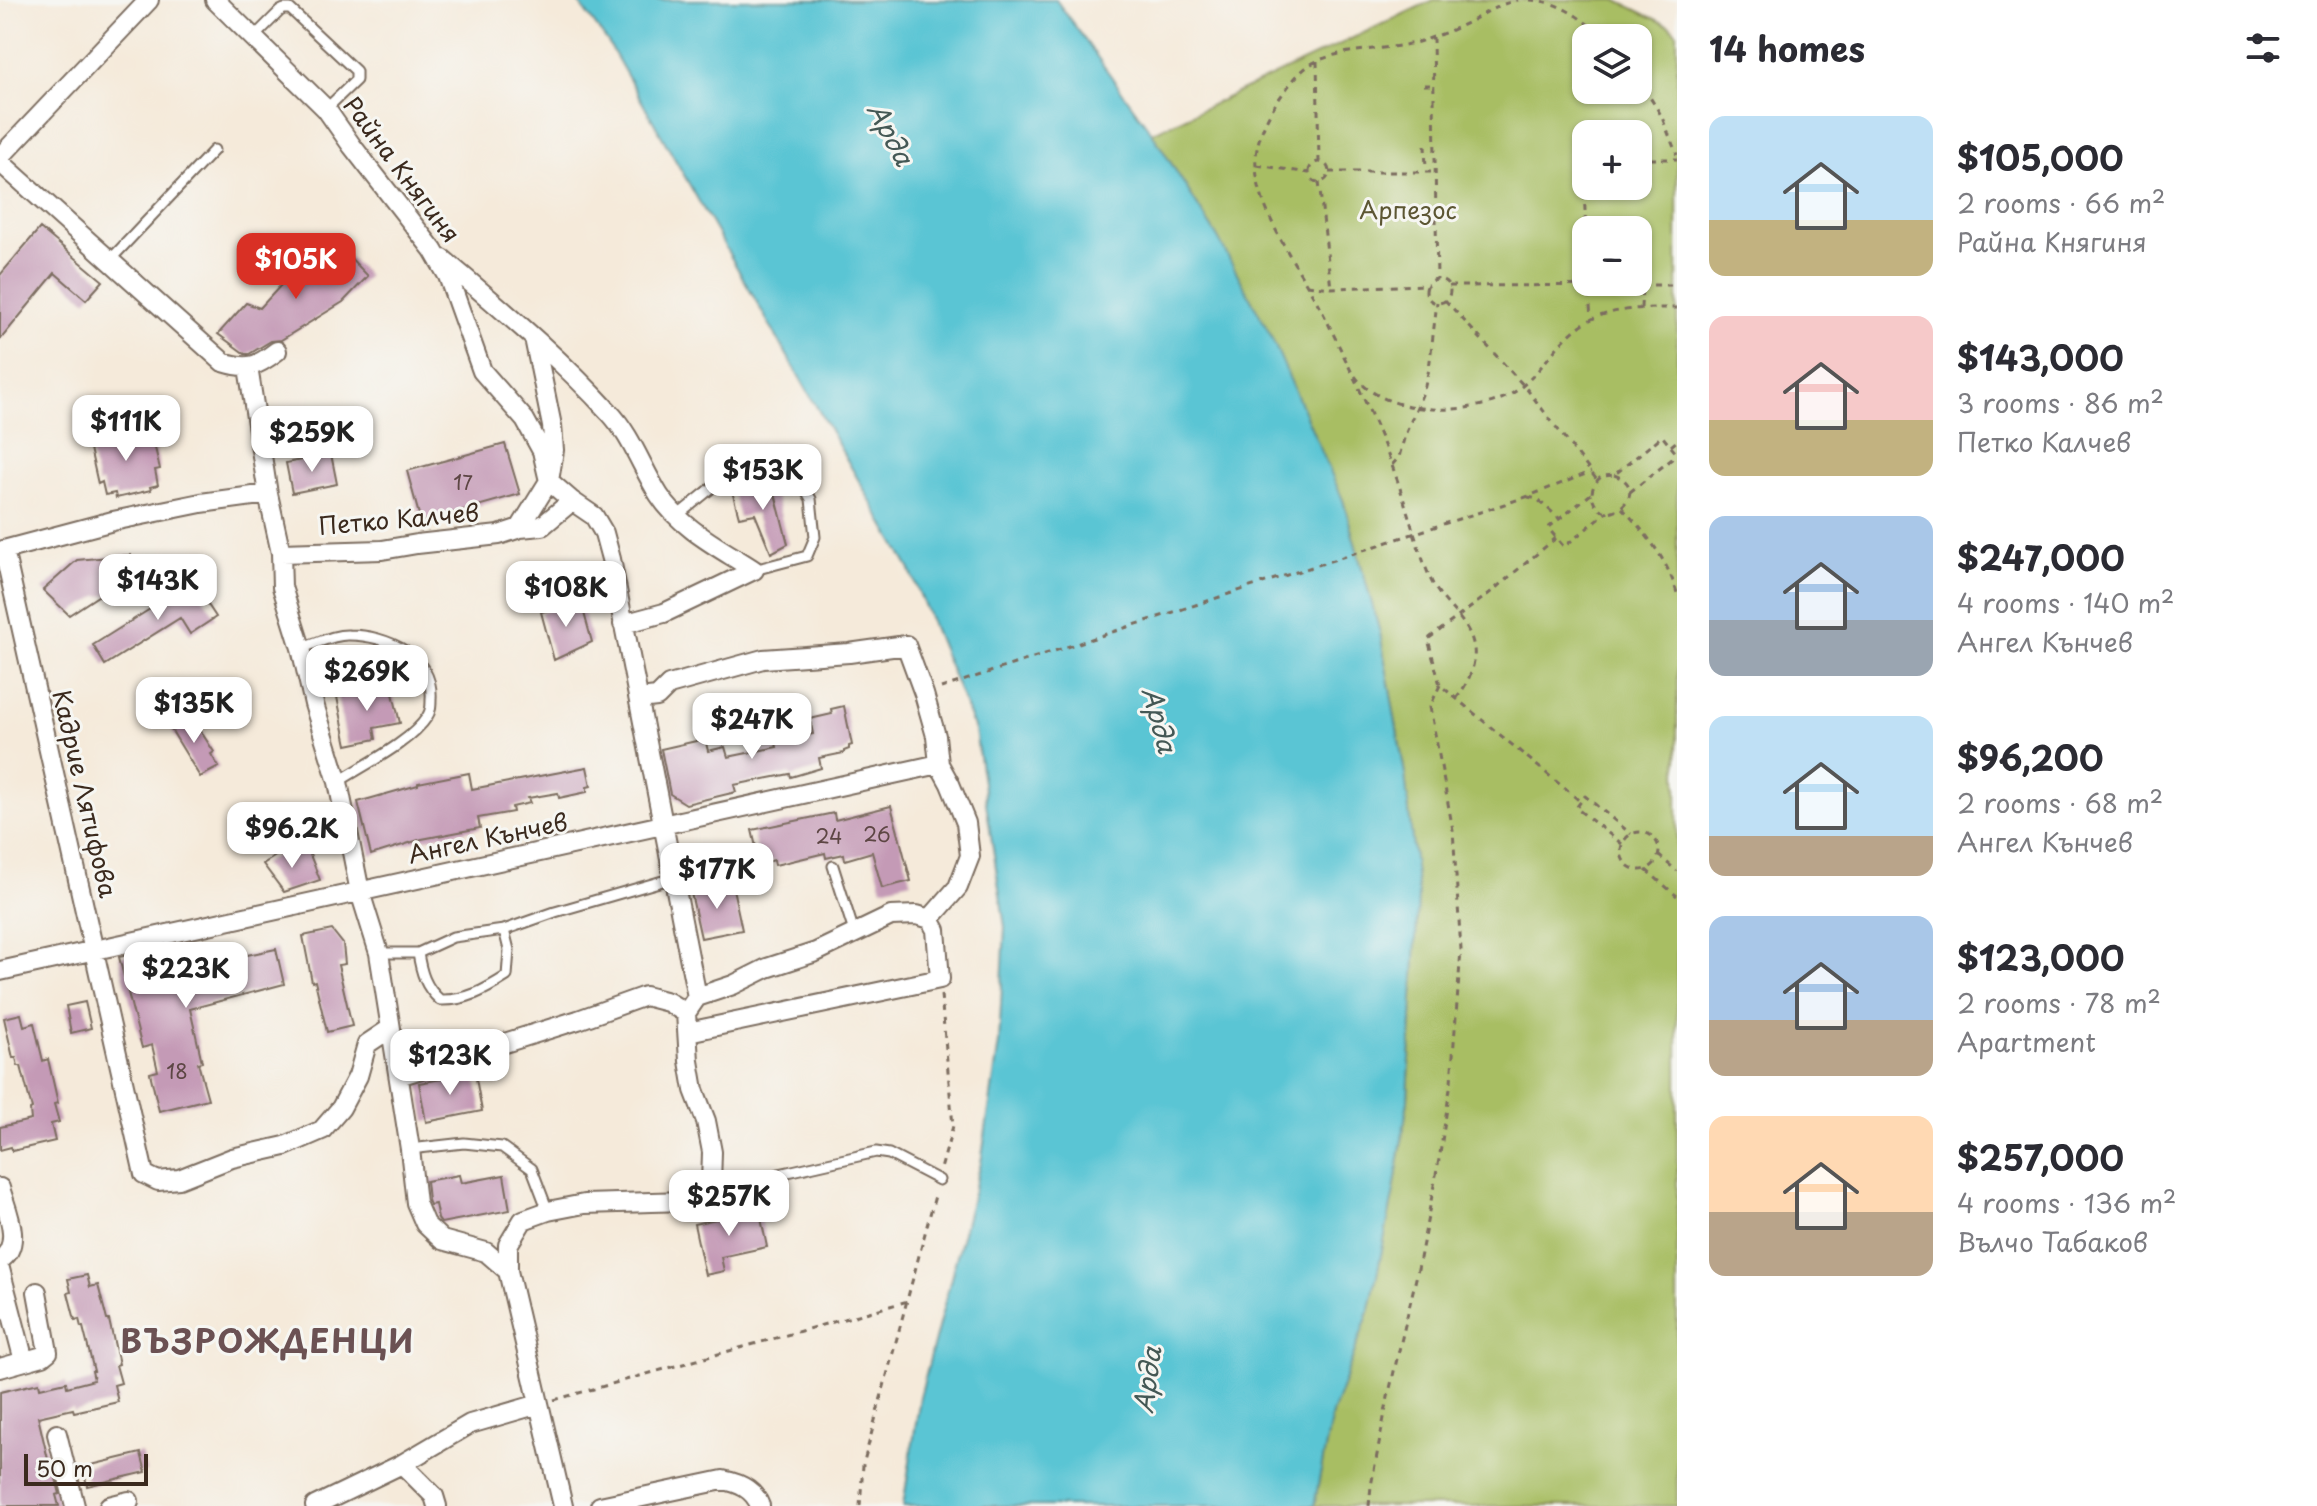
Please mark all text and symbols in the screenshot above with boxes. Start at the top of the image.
text: 14 homes [1709,22,1865,74]
map controls [1572,24,1652,296]
button: layers [1572,24,1652,104]
icon: filters [2241,26,2285,70]
street label: Райна Княгиня [336,88,470,250]
water label: Арда [858,95,925,173]
button: + [1572,120,1652,200]
text: $105,000 [1957,131,2124,183]
icon: home [1773,148,1869,244]
text: 2 rooms · 66 m² [1957,183,2166,222]
park label: Арпезос [1359,191,1457,227]
button: − [1572,216,1652,296]
text: Райна Княгиня [1957,222,2147,261]
pin: $105K [240,233,352,301]
text: $105K [255,239,337,278]
text: $143,000 [1957,331,2124,383]
icon: home [1773,348,1869,444]
text: 3 rooms · 86 m² [1957,383,2164,422]
pin: $111K [70,395,182,463]
text: $111K [90,401,162,440]
pin: $259K [256,406,368,474]
text: $259K [269,412,355,451]
text: Петко Калчев [1957,422,2131,461]
pin: $153K [707,444,819,512]
text: $153K [722,450,804,489]
house number: 17 [453,467,473,497]
street label: Петко Калчев [317,493,480,543]
text: $247,000 [1957,531,2125,583]
icon: home [1773,548,1869,644]
pin: $143K [102,554,214,622]
text: $143K [117,560,199,599]
pin: $108K [510,561,622,629]
text: $108K [524,567,608,606]
text: 4 rooms · 140 m² [1957,583,2175,622]
text: Ангел Кънчев [1957,622,2133,661]
pin: $269K [311,645,423,713]
text: $269K [324,651,410,690]
pin: $135K [138,677,250,745]
water label: Арда [1133,682,1188,758]
text: $135K [154,683,234,722]
street label: Кадрие Лятифова [45,686,127,901]
pin: $247K [696,693,808,761]
text: $247K [710,699,794,738]
text: $96,200 [1957,731,2104,783]
icon: home [1773,748,1869,844]
text: 2 rooms · 68 m² [1957,783,2163,822]
pin: $96.2K [227,802,357,870]
street label: Ангел Кънчев [404,803,571,872]
text: $96.2K [245,808,339,847]
house number: 26 [863,819,891,849]
house number: 24 [816,821,842,851]
text: Ангел Кънчев [1957,822,2133,861]
pin: $177K [661,843,773,911]
text: $177K [678,849,756,888]
text: $123,000 [1957,931,2124,983]
pin: $223K [130,942,242,1010]
text: $223K [142,948,230,987]
icon: home [1773,948,1869,1044]
text: 2 rooms · 78 m² [1957,983,2161,1022]
text: Apartment [1957,1022,2096,1061]
pin: $123K [394,1029,506,1097]
text: $123K [408,1035,492,1074]
house number: 18 [166,1056,188,1086]
text: $257,000 [1957,1131,2124,1183]
icon: home [1773,1148,1869,1244]
pin: $257K [673,1170,785,1238]
text: $257K [687,1176,771,1215]
text: 4 rooms · 136 m² [1957,1183,2177,1222]
text: Вълчо Табаков [1957,1222,2148,1261]
district label: ВЪЗРОЖДЕНЦИ [120,1316,416,1364]
water label: Арда [1123,1343,1171,1416]
scale bar [24,1450,148,1486]
text: 50 m [36,1451,93,1484]

